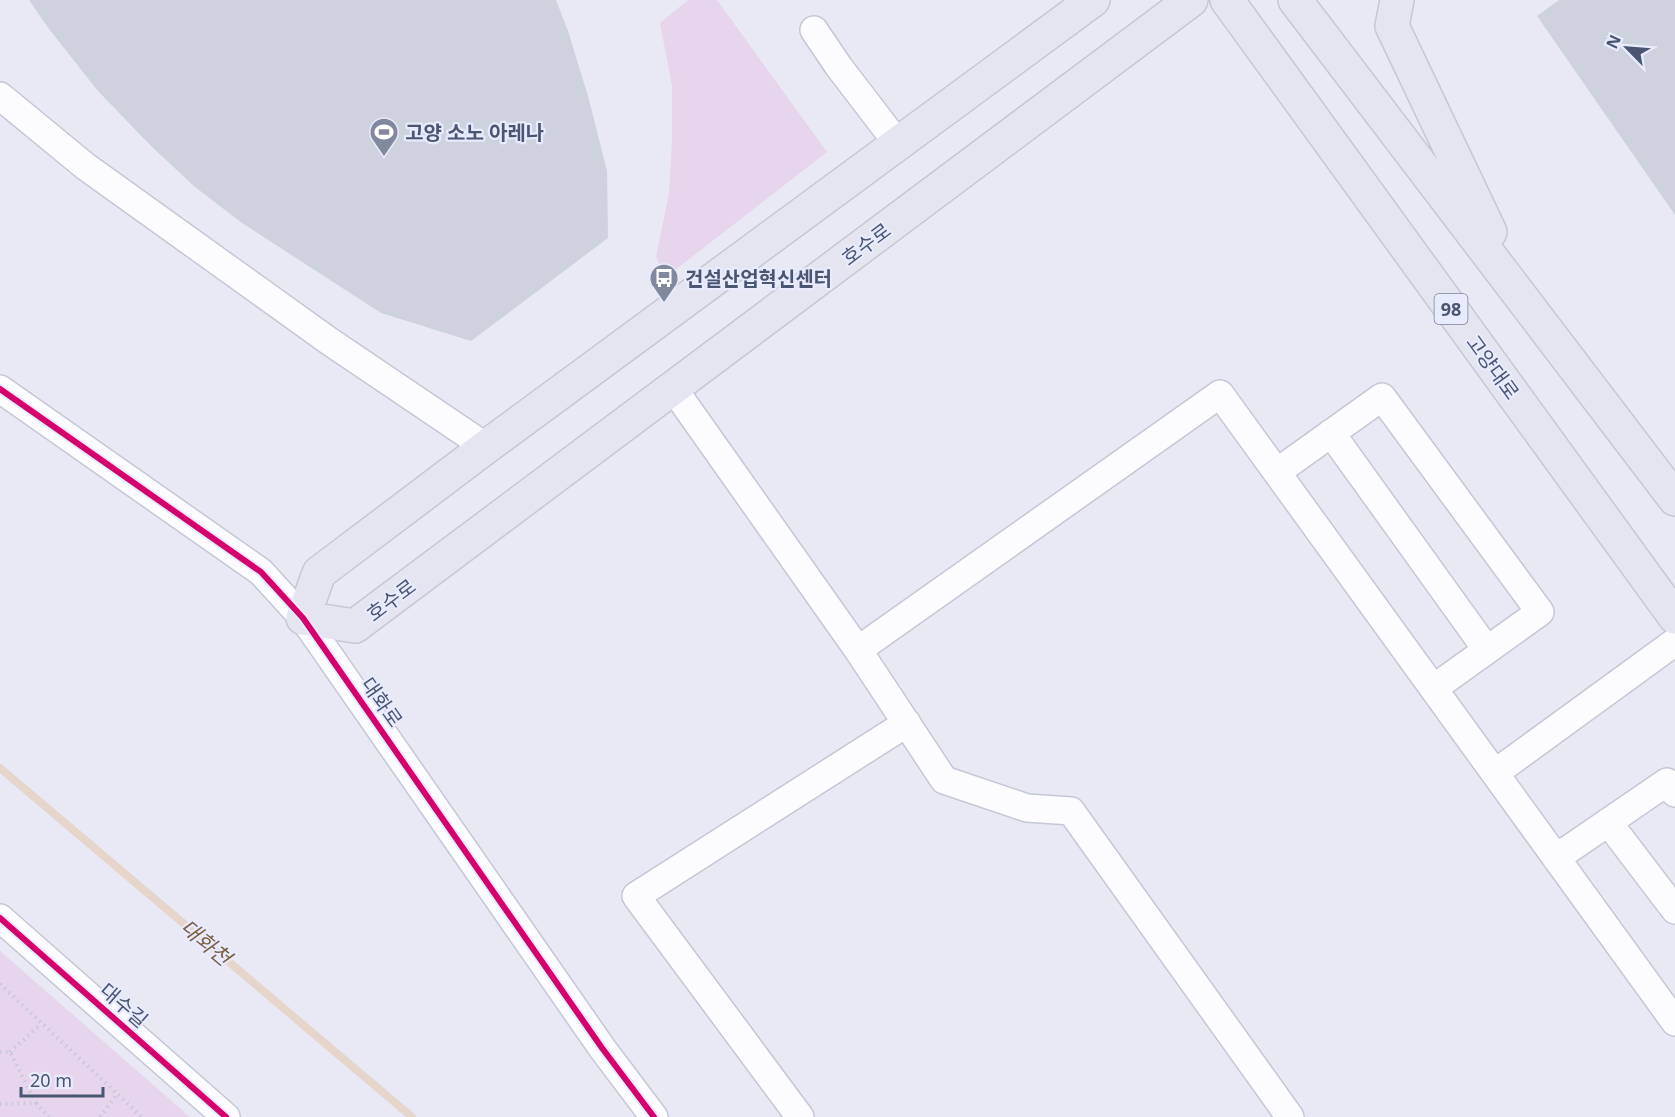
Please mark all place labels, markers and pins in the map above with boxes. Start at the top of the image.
sports icon: 고양 소노 아레나 [368,116,400,158]
place label: 고양 소노 아레나 [405,119,544,146]
bus stop icon: 건설산업혁신센터 [648,262,680,304]
place label: 건설산업혁신센터 [685,265,832,292]

